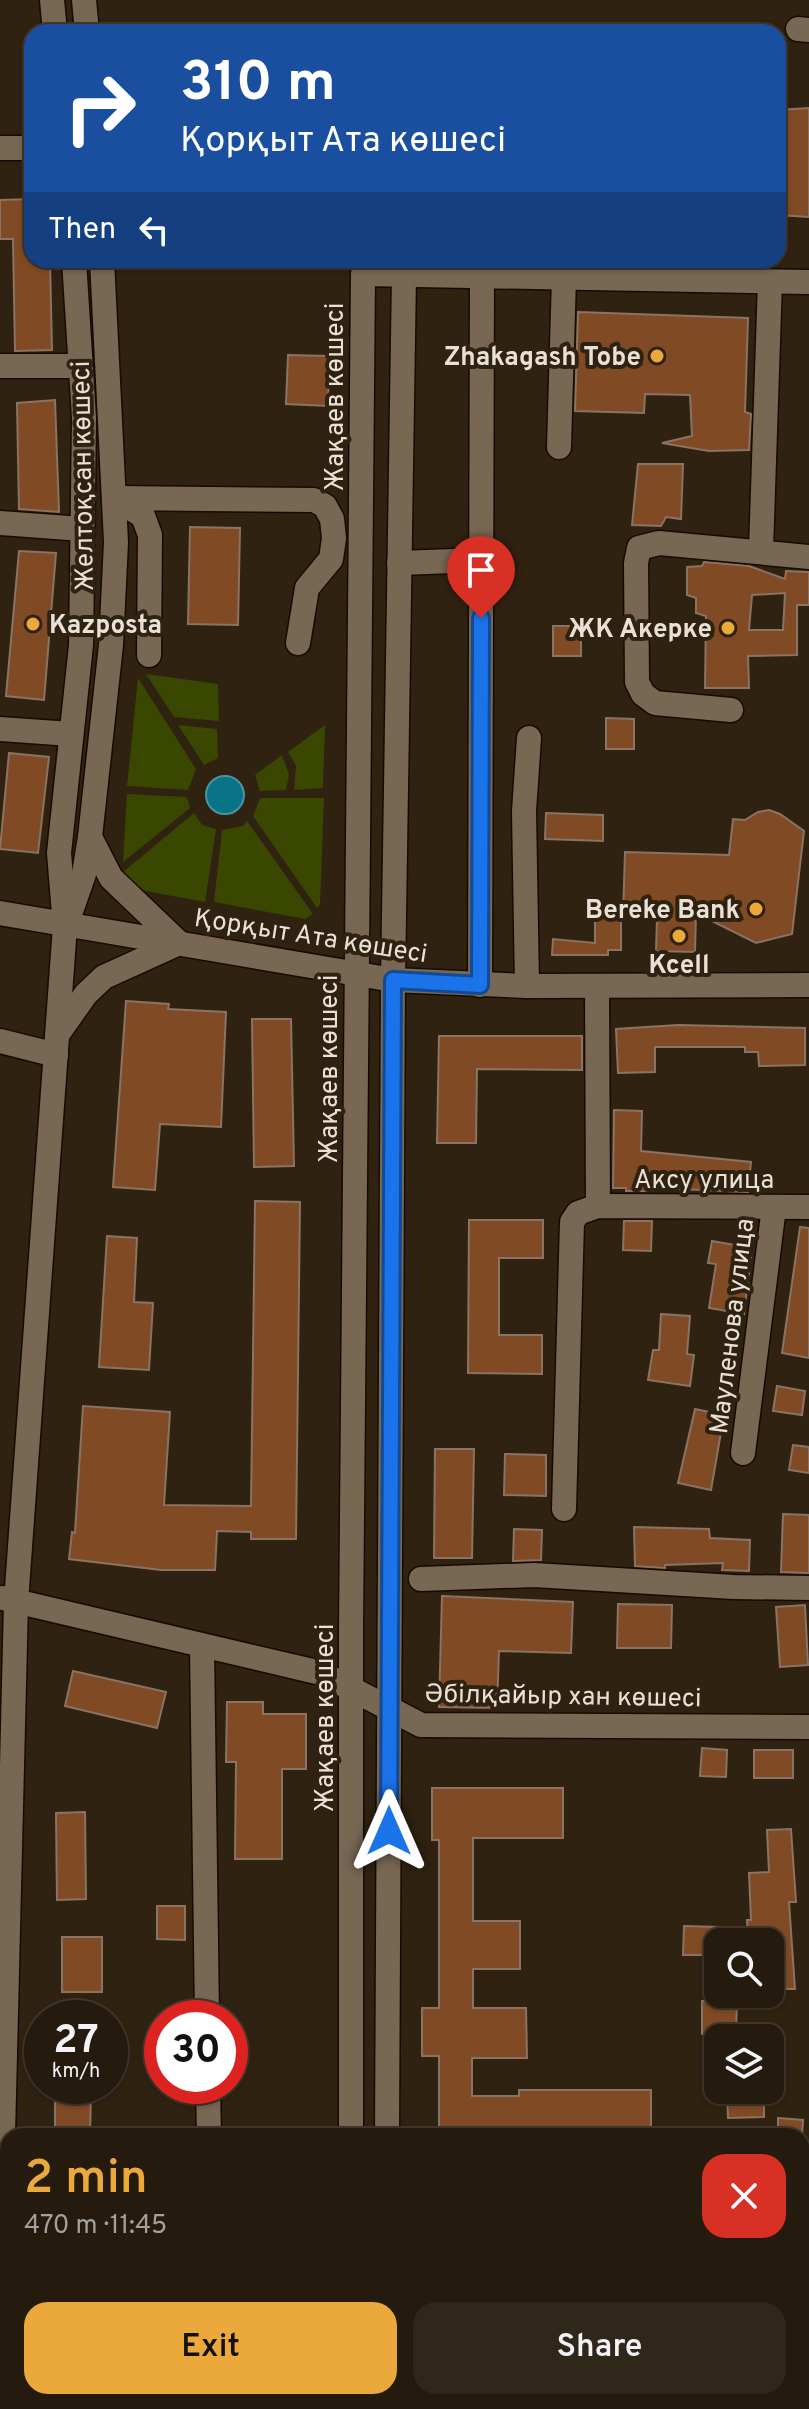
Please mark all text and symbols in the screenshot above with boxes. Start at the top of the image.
text: 310 m [180,50,336,120]
icon: right [48,56,152,160]
text: Қорқыт Ата көшесі [180,119,506,165]
icon: left [132,208,176,252]
text: Then [48,212,116,249]
street label: Жақаев көшесі [320,303,353,491]
place label: Zhakagash Tobe [444,342,641,375]
marker: Zhakagash Tobe [648,347,666,365]
street label: Желтоқсан көшесі [66,360,103,592]
pin [447,536,515,618]
icon: arrive [459,548,503,592]
place label: Kazposta [49,610,162,643]
place label: ЖК Акерке [568,614,712,647]
marker: Kazposta [24,615,42,633]
marker: ЖК Акерке [719,619,737,637]
place label: Bereke Bank [585,895,740,928]
marker: Bereke Bank [747,900,765,918]
street label: Қорқыт Ата көшесі [192,903,429,972]
marker: Kcell [670,927,688,945]
place label: Kcell [649,950,709,983]
street label: Жақаев көшесі [314,975,347,1163]
street label: Аксу улица [634,1165,774,1198]
street label: Мауленова улица [704,1217,763,1436]
street label: Жақаев көшесі [310,1624,343,1812]
street label: Әбілқайыр хан көшесі [424,1679,702,1716]
position arrow [347,1789,431,1873]
map controls [704,1928,784,2104]
button: search [704,1928,784,2008]
speed limit sign: 30 [144,2000,248,2104]
text: 27 [53,2017,99,2067]
button: layers [704,2024,784,2104]
text: km/h [52,2059,100,2085]
text: 2 min [24,2150,148,2210]
button: close [702,2154,786,2238]
text: 470 m · 11:45 [24,2210,167,2243]
button: Exit [24,2302,397,2394]
button: Share [413,2302,786,2394]

